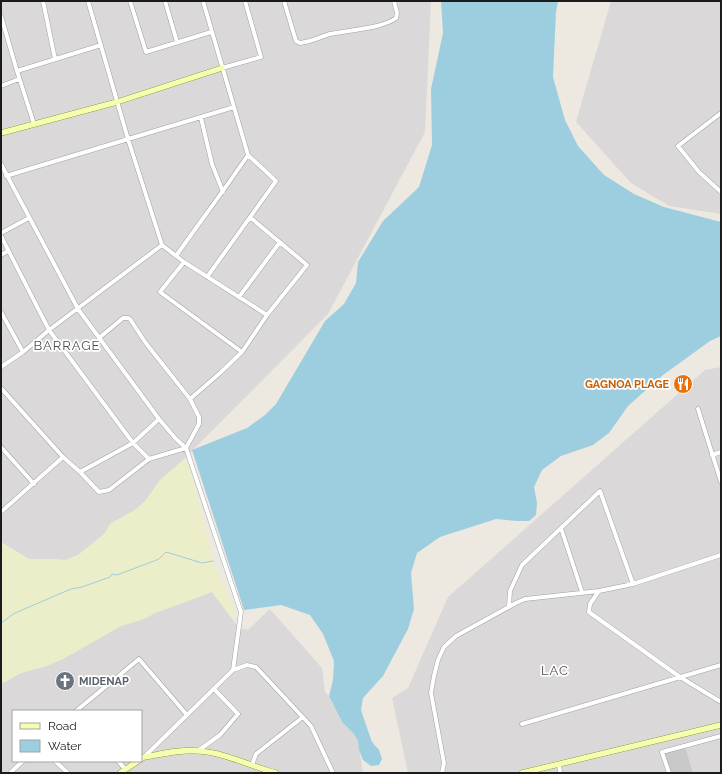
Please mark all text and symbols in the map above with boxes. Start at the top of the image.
district label: BARRAGE [34,338,100,353]
restaurant icon: GAGNOA PLAGE [672,373,694,395]
place label: GAGNOA PLAGE [585,378,669,391]
district label: LAC [541,663,569,678]
church icon: MIDENAP [54,670,76,692]
place label: MIDENAP [79,675,129,688]
legend [12,710,142,762]
text: Road [48,719,77,733]
text: Water [48,739,82,753]

